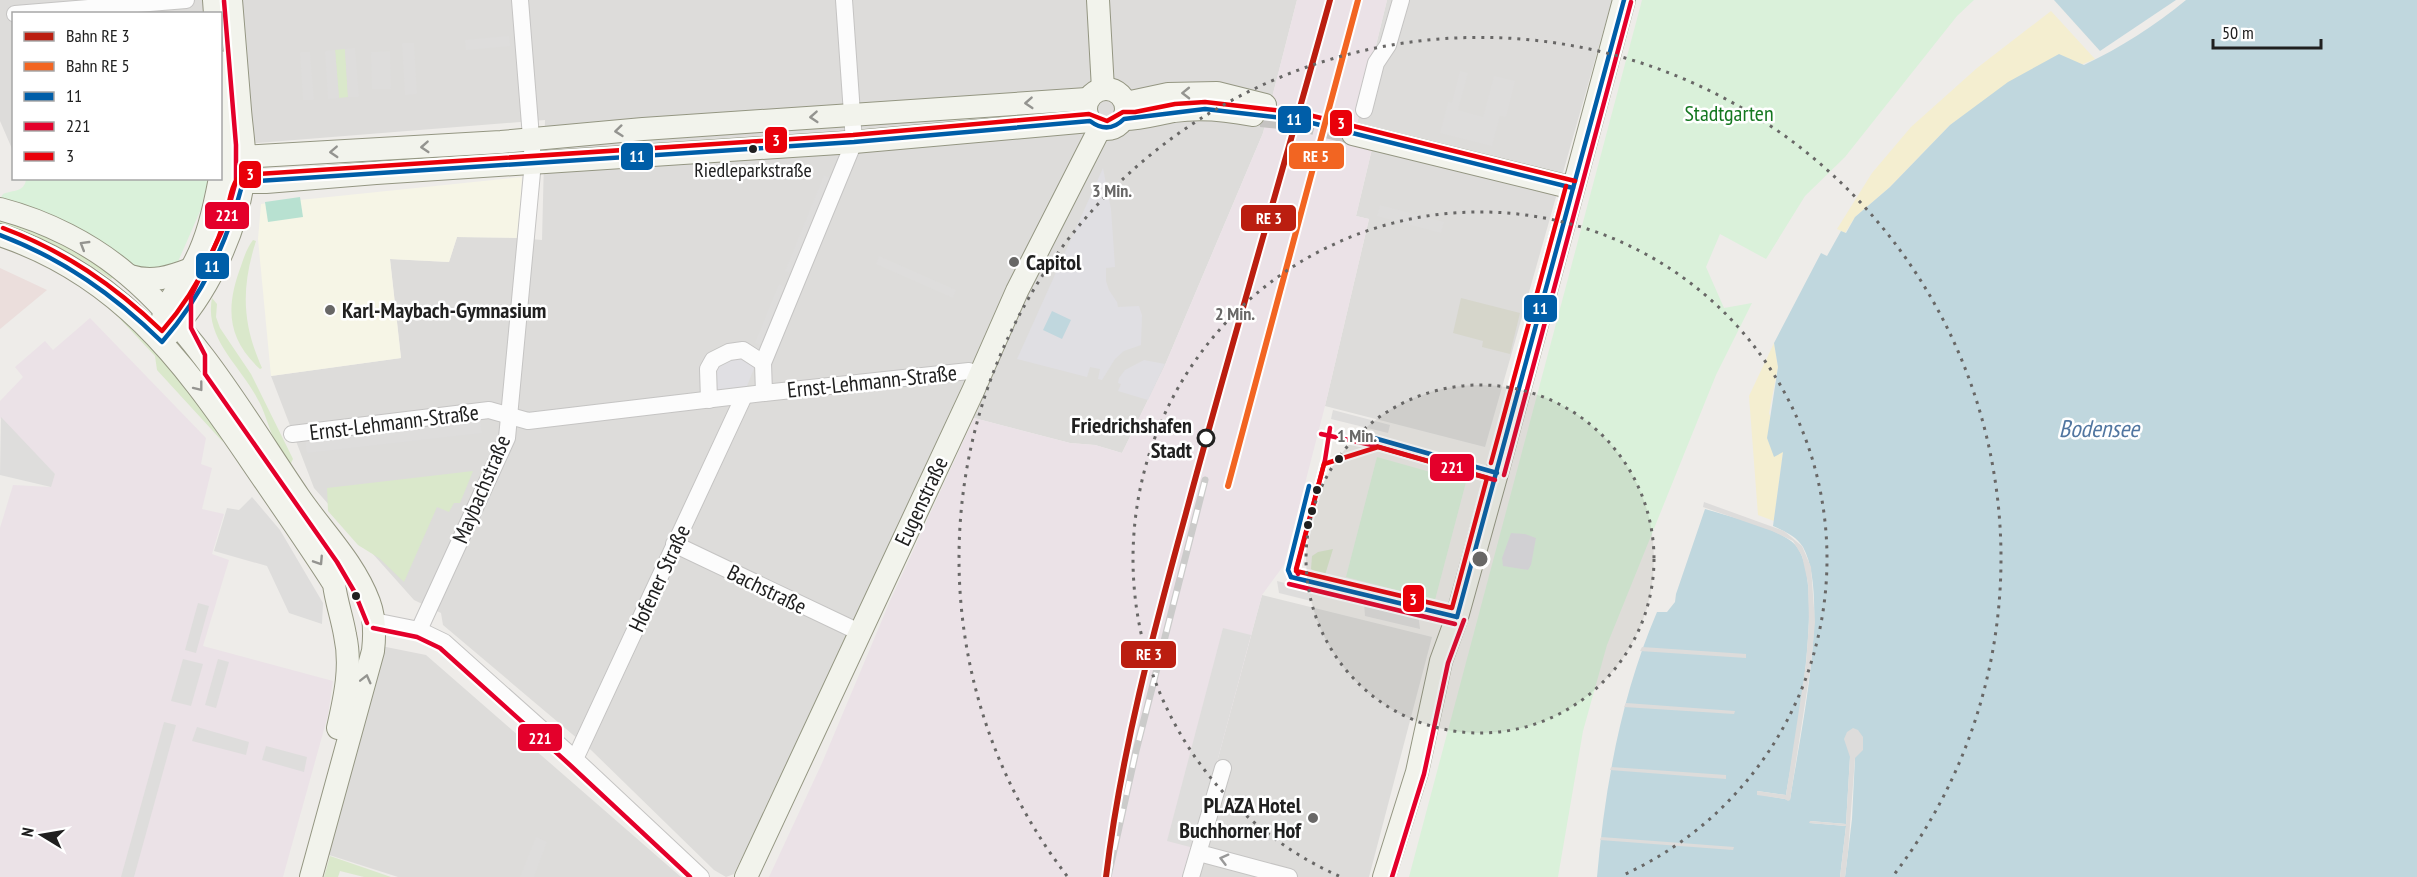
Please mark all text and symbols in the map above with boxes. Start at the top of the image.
legend [12,12,222,180]
scale bar [2213,12,2321,50]
text: 50 m [2222,21,2254,44]
text: Bahn RE 3 [66,24,130,47]
text: Bahn RE 5 [66,54,130,77]
text: 11 [66,84,82,107]
one-way arrow [1181,87,1190,99]
one-way arrow [1025,96,1034,109]
park label: Stadtgarten [1684,99,1774,127]
line badge: 11 [1277,105,1312,134]
text: 11 [1286,109,1302,129]
line badge: 3 [1329,109,1353,137]
one-way arrow [809,110,818,123]
text: 3 [1337,113,1345,133]
text: 221 [66,114,90,137]
one-way arrow [615,124,624,137]
line badge: 3 [764,126,788,154]
text: 3 [772,130,780,150]
one-way arrow [420,140,429,153]
line badge: 11 [620,142,654,171]
line badge: RE 5 [1288,142,1345,170]
marker: Riedleparkstraße [747,143,759,155]
text: 3 [66,144,74,167]
one-way arrow [329,146,338,159]
text: 11 [629,146,645,166]
text: RE 5 [1303,146,1329,166]
place label: Riedleparkstraße [694,157,812,183]
line badge: 3 [238,160,262,189]
text: 3 [246,164,254,184]
text: 3 Min. [1092,179,1132,202]
line badge: 221 [204,201,250,230]
line badge: RE 3 [1240,204,1297,232]
text: 221 [216,205,238,225]
text: RE 3 [1256,208,1282,228]
one-way arrow [80,240,90,252]
place label: Capitol [1026,248,1082,276]
line badge: 11 [195,252,230,280]
marker: Capitol [1007,255,1021,269]
text: 11 [204,256,220,276]
line badge: 11 [1523,294,1558,323]
place label: Karl-Maybach-Gymnasium [342,296,546,324]
text: 11 [1532,298,1548,318]
text: 2 Min. [1215,302,1255,325]
marker: Karl-Maybach-Gymnasium [323,303,337,317]
street label: Ernst-Lehmann-Straße [786,358,958,404]
one-way arrow [191,380,202,391]
street label: Ernst-Lehmann-Straße [308,398,480,446]
place label: Friedrichshafen Stadt [1071,411,1193,464]
water label: Bodensee [2059,413,2141,444]
text: 1 Min. [1337,424,1377,447]
marker: Friedrichshafen Stadt [1197,429,1215,447]
street label: Maybachstraße [446,431,516,547]
street label: Eugenstraße [888,452,954,550]
unlabelled marker [1333,453,1345,465]
line badge: 221 [1429,453,1475,482]
text: 221 [1441,457,1463,477]
unlabelled marker [1311,484,1323,496]
unlabelled marker [1306,505,1318,517]
unlabelled marker [1302,519,1314,531]
street label: Hofener Straße [622,520,696,636]
centre of rings [1470,549,1490,569]
one-way arrow [312,554,323,565]
street label: Bachstraße [723,558,811,620]
line badge: 3 [1402,584,1425,613]
text: 3 [1409,589,1417,609]
unlabelled marker [350,590,362,602]
line badge: RE 3 [1120,640,1177,669]
text: RE 3 [1136,644,1162,664]
one-way arrow [359,674,372,684]
line badge: 221 [517,723,563,752]
text: 221 [529,728,551,748]
place label: PLAZA Hotel Buchhorner Hof [1179,791,1302,844]
north arrow [12,805,72,865]
marker: PLAZA Hotel Buchhorner Hof [1306,811,1320,825]
text: N [17,826,38,838]
one-way arrow [1219,854,1229,867]

